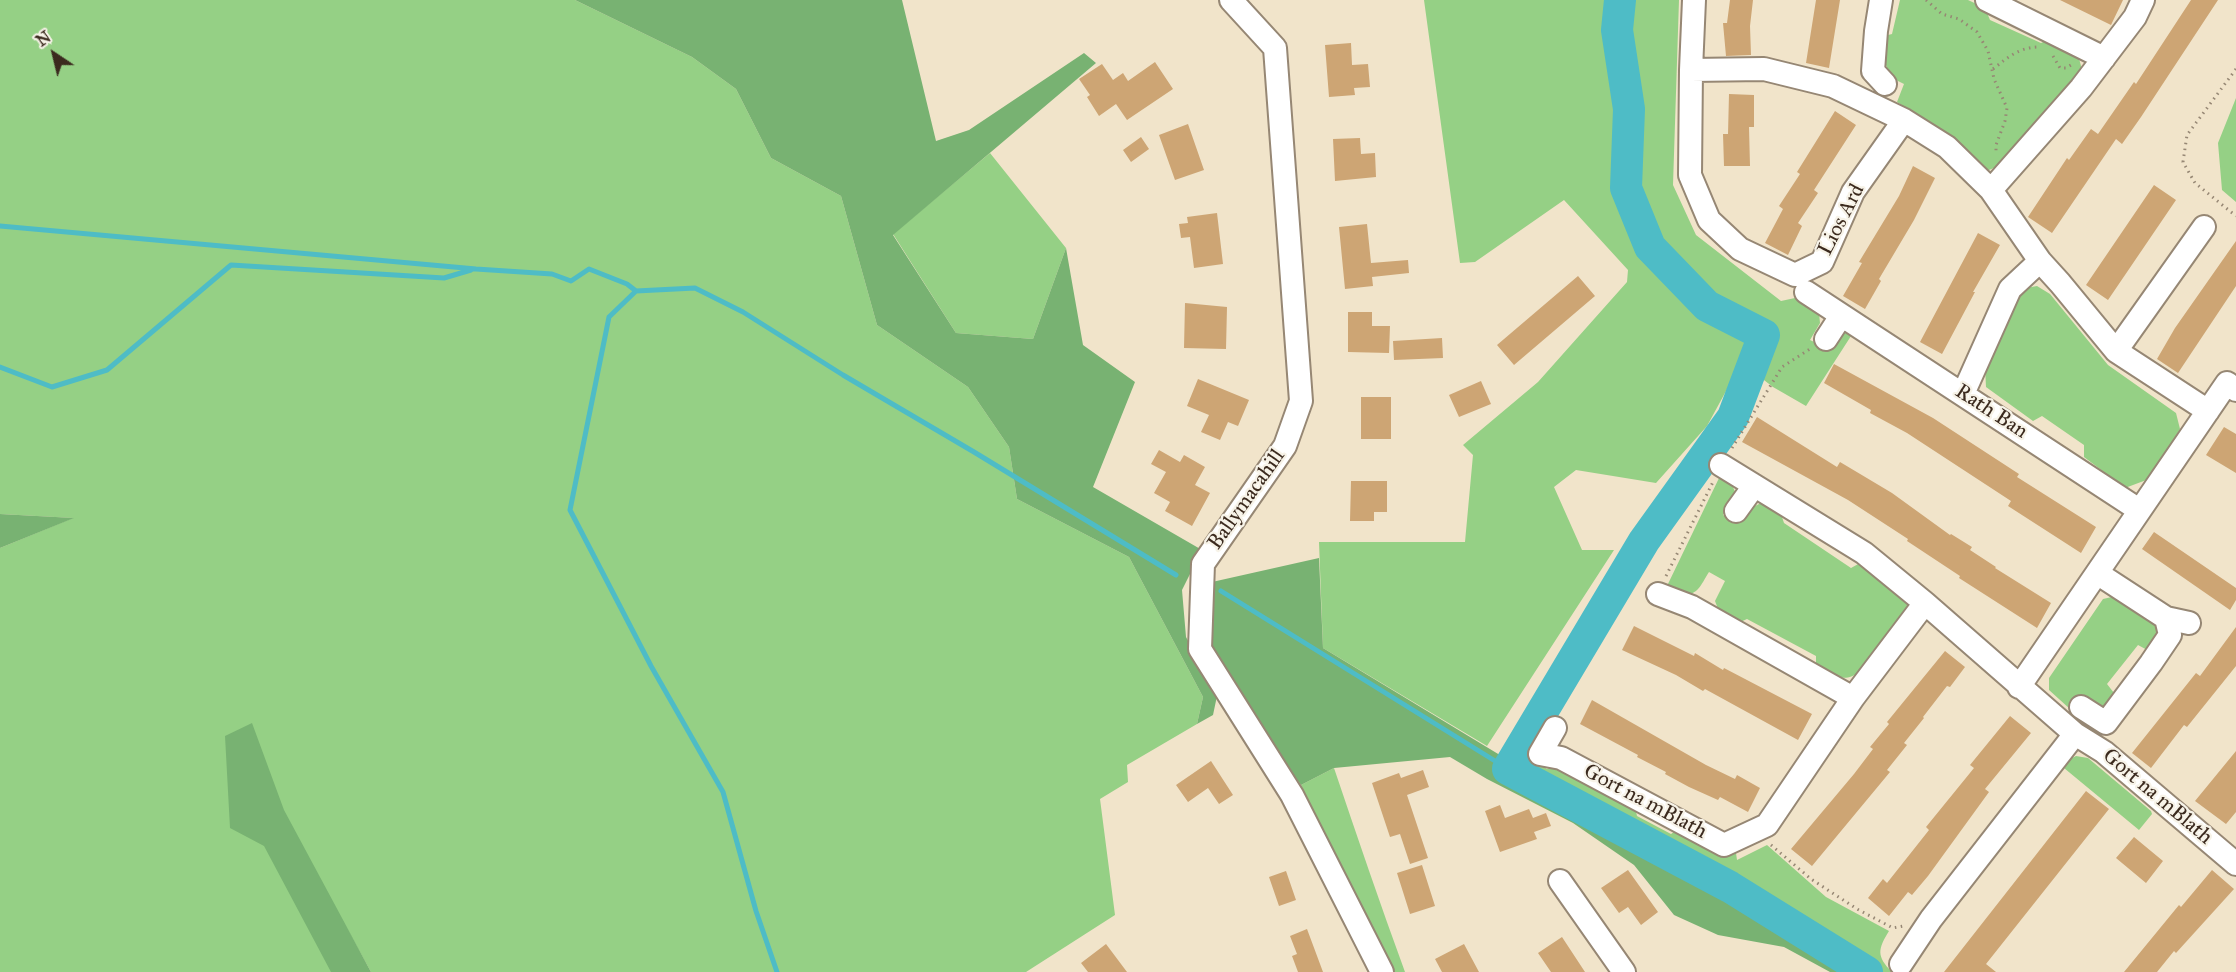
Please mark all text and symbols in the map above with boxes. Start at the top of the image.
north arrow [24,24,84,84]
text: N [32,27,54,51]
street label: Lios Ard [1813,180,1871,260]
street label: Rath Ban [1950,379,2032,445]
street label: Ballymacahill [1203,445,1291,555]
street label: Gort na mBlath [2097,744,2217,850]
street label: Gort na mBlath [1579,759,1711,845]

